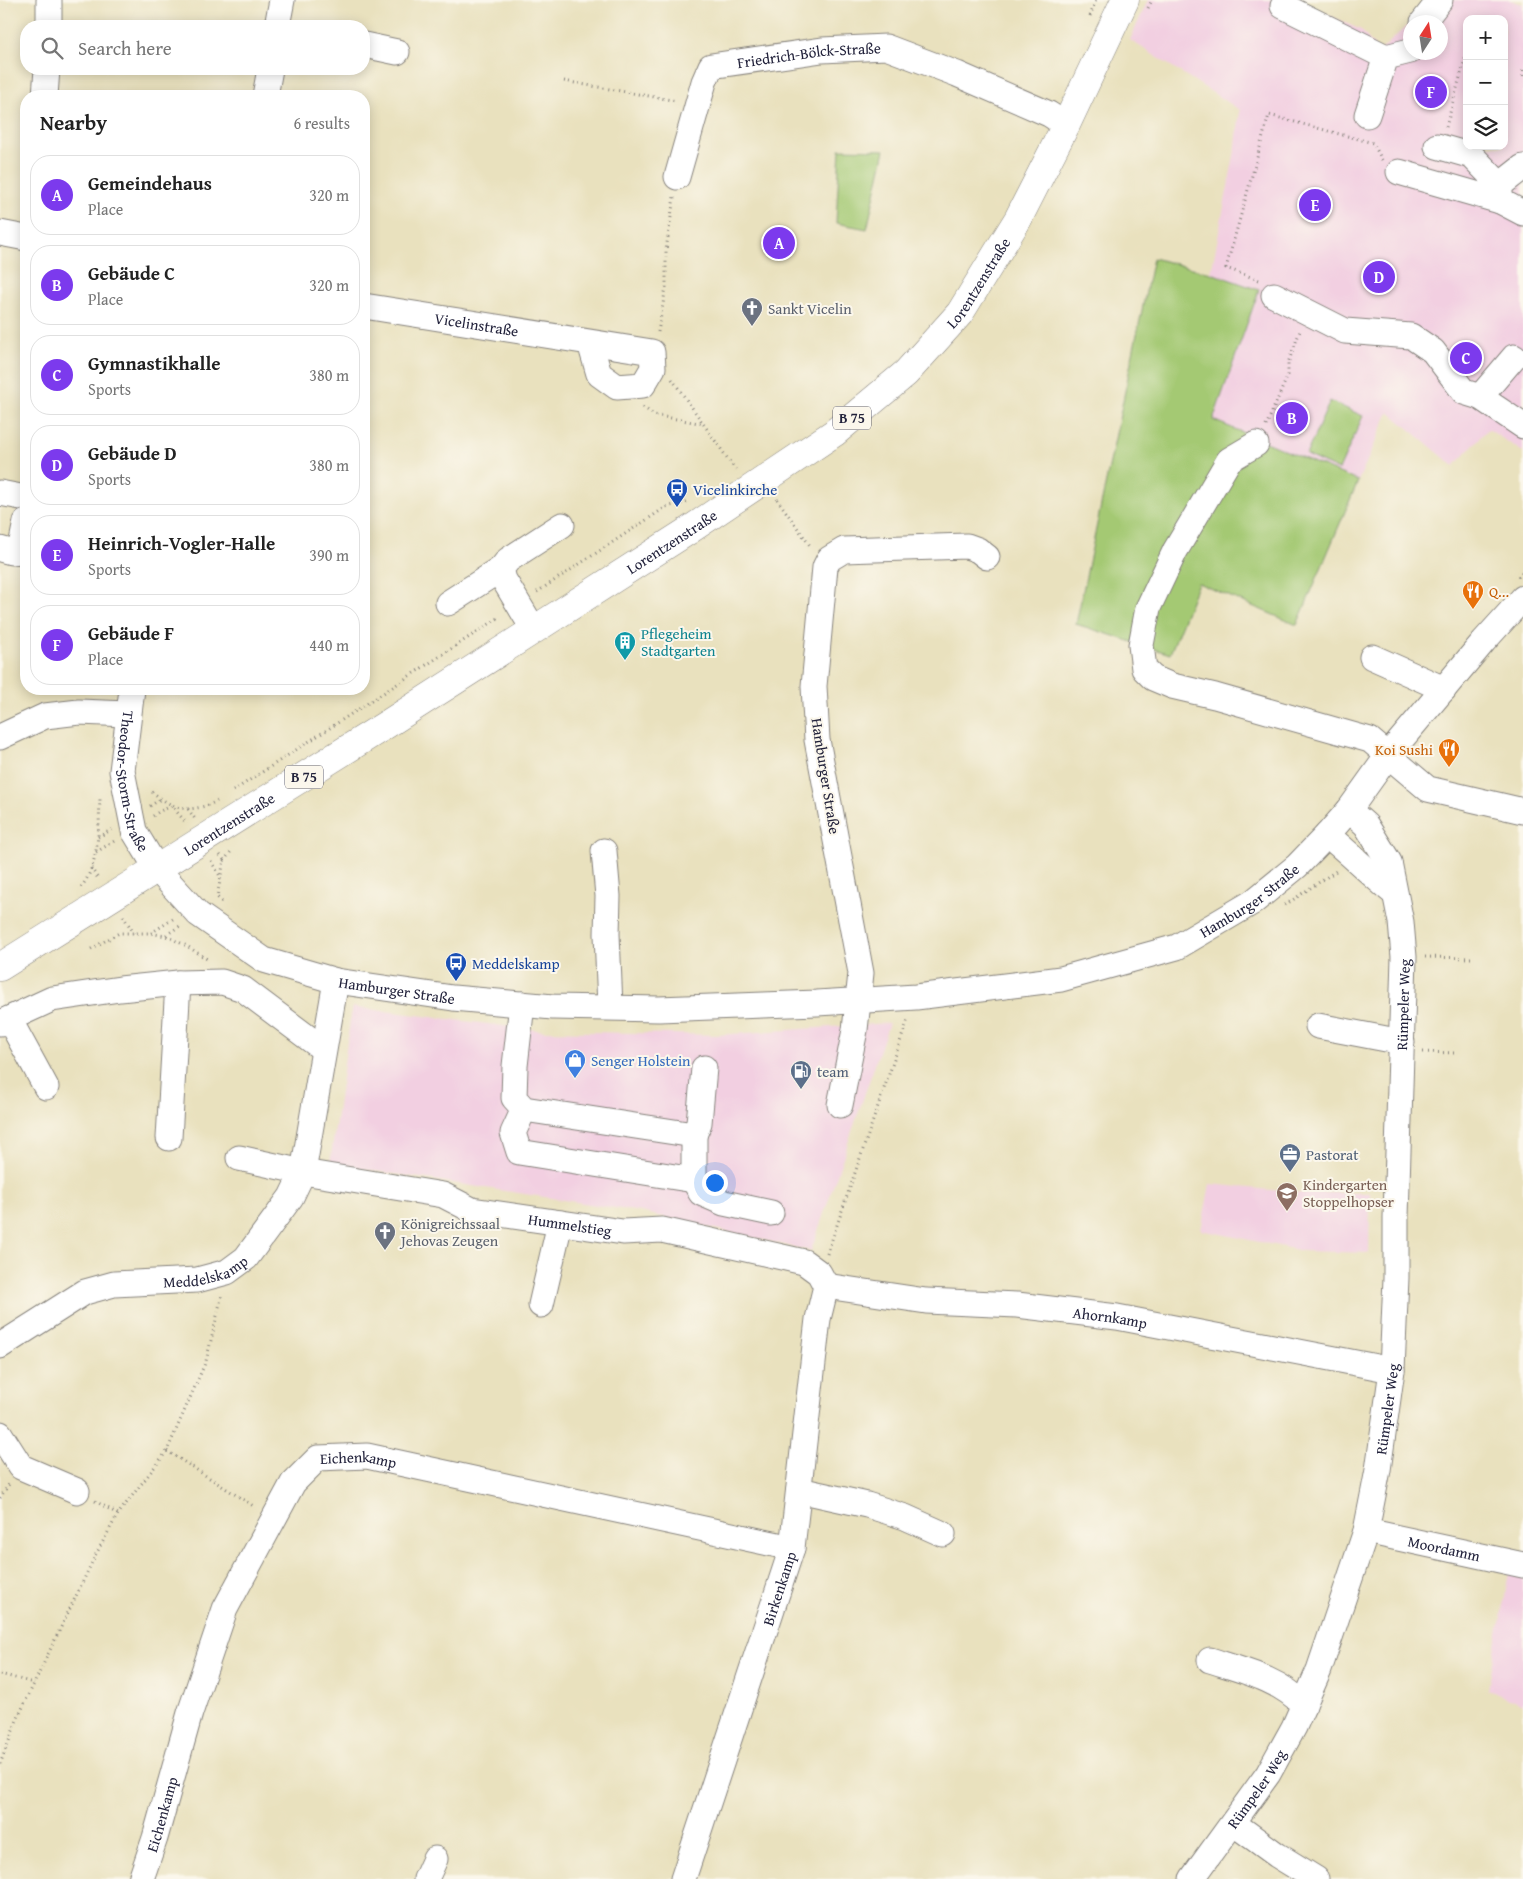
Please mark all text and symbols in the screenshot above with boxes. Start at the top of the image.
north arrow [1403,15,1448,60]
map controls [1463,15,1508,150]
button: + [1463,15,1508,60]
search box [20,20,370,75]
icon: search [38,34,66,62]
text: Search here [78,34,172,62]
street label: Friedrich-Bölck-Straße [736,37,881,73]
button: − [1463,60,1508,105]
pin: F [1415,73,1447,111]
button: layers [1463,105,1508,150]
text: Nearby [40,107,107,138]
text: 6 results [293,111,350,135]
text: Gemeindehaus [88,169,212,197]
text: A [52,183,62,207]
text: 320 m [309,183,349,207]
pin: E [1299,186,1331,224]
text: Place [88,197,123,221]
pin: A [763,224,795,262]
street label: Lorentzenstraße [941,233,1015,333]
pin: D [1363,258,1395,296]
text: Gebäude C [88,259,175,287]
text: B [52,273,62,297]
text: 320 m [309,273,349,297]
text: Place [88,287,123,311]
church icon: Sankt Vicelin [740,296,764,327]
place label: Sankt Vicelin [768,298,852,319]
street label: Vicelinstraße [433,307,520,341]
pin: C [1450,339,1482,377]
text: Gymnastikhalle [88,349,221,377]
text: C [52,363,62,387]
text: 380 m [309,363,349,387]
text: Sports [88,377,131,401]
pin: B [1276,399,1308,437]
road number: B 75 [833,406,871,429]
text: Gebäude D [88,439,177,467]
text: D [52,453,62,477]
text: 380 m [309,453,349,477]
text: Sports [88,467,131,491]
bus stop icon: Vicelinkirche [665,477,689,508]
place label: Vicelinkirche [693,479,777,500]
street label: Lorentzenstraße [622,504,721,578]
text: Heinrich-Vogler-Halle [88,529,275,557]
text: E [53,543,61,567]
text: 390 m [309,543,349,567]
text: Sports [88,557,131,581]
restaurant icon: Q... [1461,579,1485,610]
place label: Q... [1489,581,1509,602]
text: Gebäude F [88,619,174,647]
place label: Pflegeheim Stadtgarten [641,623,716,661]
building icon: Pflegeheim Stadtgarten [613,630,637,661]
text: F [53,633,61,657]
text: 440 m [309,633,349,657]
text: Place [88,647,123,671]
street label: Theodor-Storm-Straße [111,710,155,855]
street label: Hamburger Straße [806,717,846,835]
restaurant icon: Koi Sushi [1437,737,1461,768]
place label: Koi Sushi [1375,739,1433,760]
road number: B 75 [285,766,323,789]
street label: Lorentzenstraße [179,787,278,860]
street label: Hamburger Straße [1195,858,1303,942]
bus stop icon: Meddelskamp [444,951,468,982]
place label: Meddelskamp [472,953,560,974]
street label: Rümpeler Weg [1391,958,1414,1051]
street label: Hamburger Straße [337,971,456,1009]
shop icon: Senger Holstein [563,1048,587,1079]
place label: Senger Holstein [591,1050,691,1071]
fuel station icon: team [789,1059,813,1090]
place label: team [817,1061,849,1082]
office icon: Pastorat [1278,1142,1302,1173]
place label: Pastorat [1306,1144,1359,1165]
your location [702,1170,728,1196]
place label: Kindergarten Stoppelhopser [1303,1174,1394,1212]
school or university icon: Kindergarten Stoppelhopser [1275,1181,1299,1212]
street label: Hummelstieg [527,1208,613,1241]
place label: Königreichssaal Jehovas Zeugen [399,1213,500,1251]
church icon: Königreichssaal Jehovas Zeugen [373,1220,397,1251]
street label: Meddelskamp [163,1250,252,1292]
street label: Ahornkamp [1072,1301,1149,1333]
street label: Rümpeler Weg [1370,1363,1403,1456]
street label: Eichenkamp [320,1445,399,1473]
street label: Moordamm [1406,1530,1483,1566]
street label: Birkenkamp [757,1549,801,1628]
street label: Rümpeler Weg [1222,1745,1291,1832]
street label: Eichenkamp [141,1774,182,1855]

